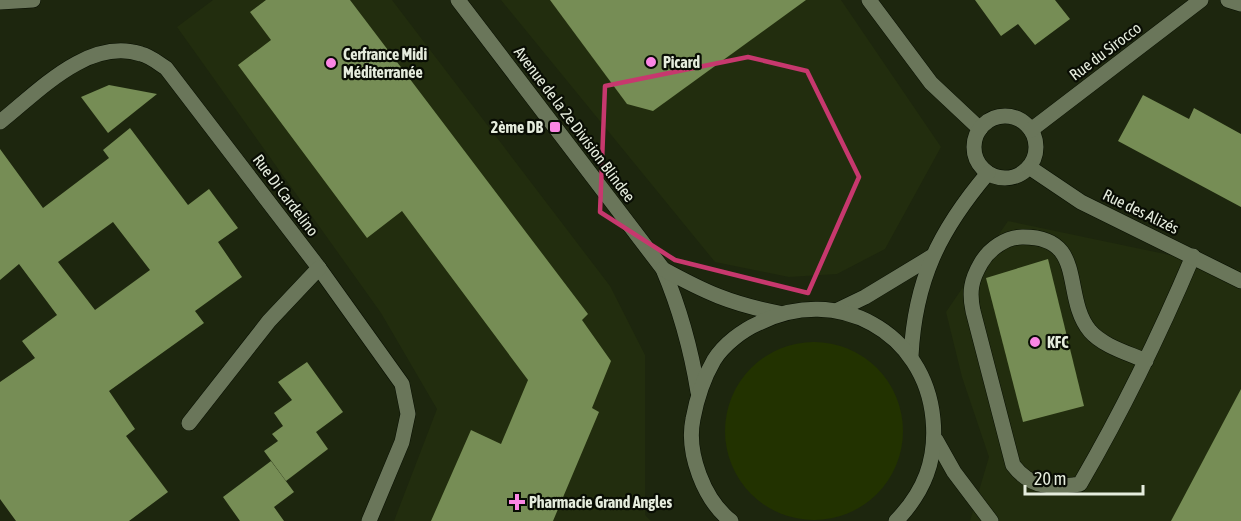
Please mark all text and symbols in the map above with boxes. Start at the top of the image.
street label: Rue du Sirocco [1066,18,1144,84]
street label: Avenue de la 2e Division Blindee [511,43,639,205]
place label: Cerfrance Midi Méditerranée [343,45,427,81]
place label: Picard [663,53,700,71]
marker: Picard [644,55,658,69]
marker: Cerfrance Midi Méditerranée [324,56,338,70]
place label: 2ème DB [491,118,543,136]
marker: 2ème DB [548,120,562,134]
street label: Rue Di Cardelino [249,151,323,239]
street label: Rue des Alizés [1100,185,1182,237]
place label: KFC [1047,333,1069,351]
marker: KFC [1028,335,1042,349]
scale bar [1025,458,1144,496]
text: 20 m [1034,468,1066,489]
place label: Pharmacie Grand Angles [529,493,672,511]
marker: Pharmacie Grand Angles [510,495,524,509]

